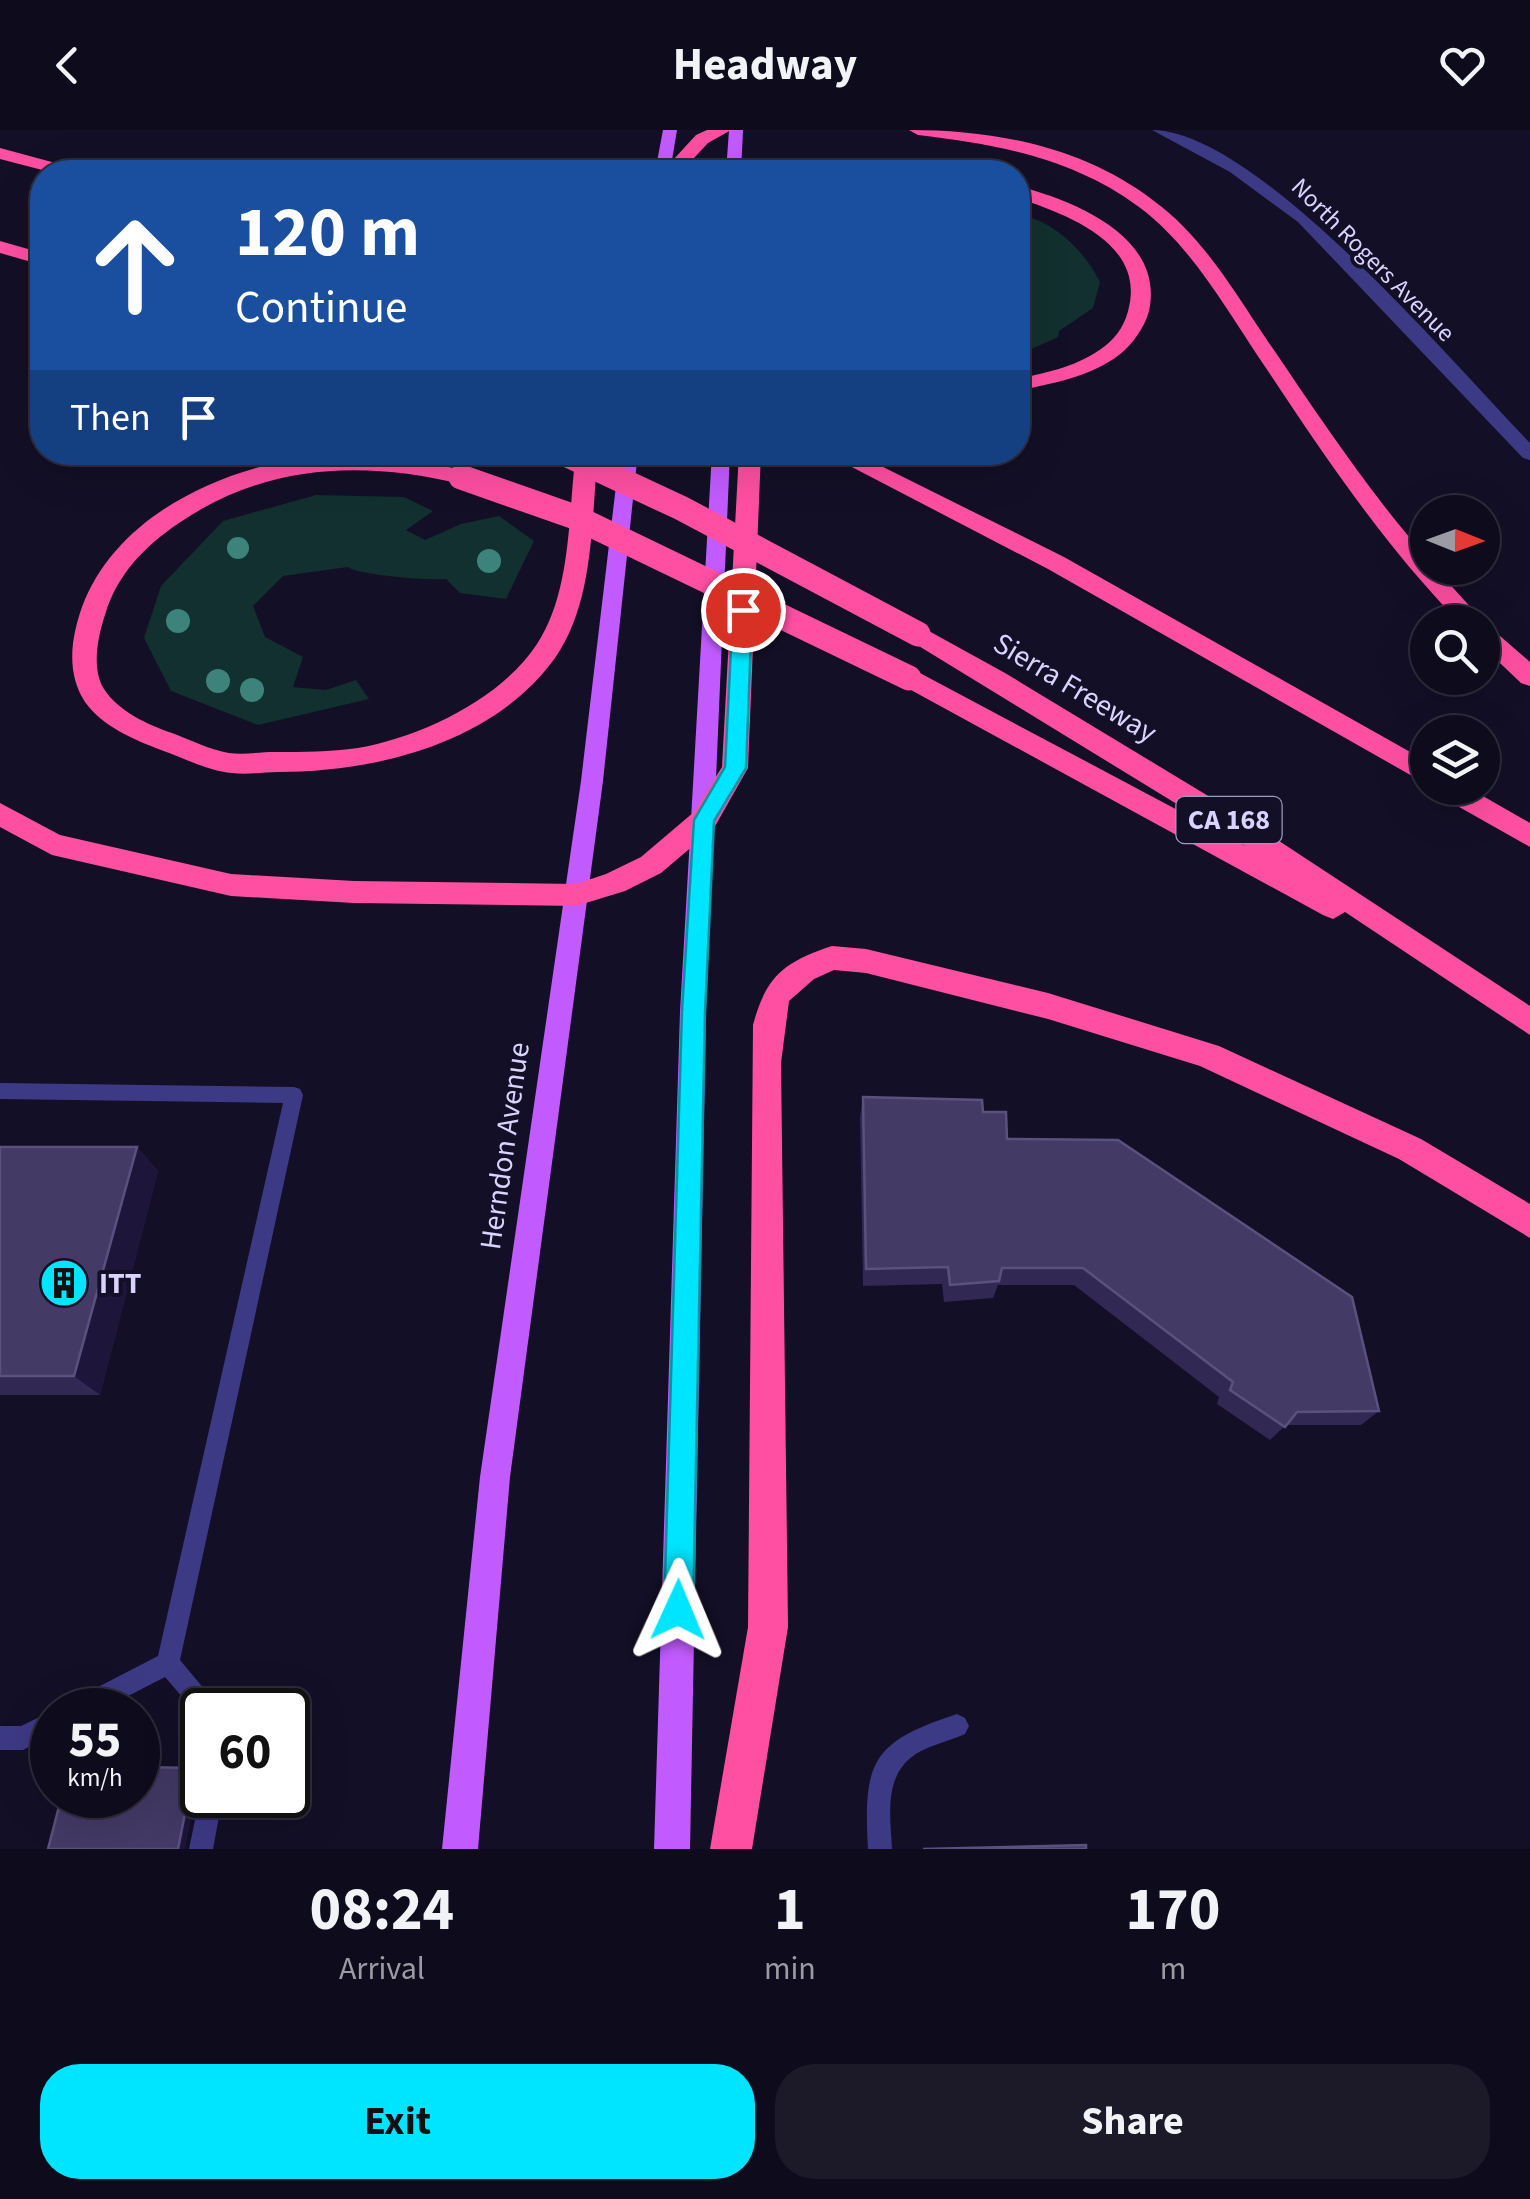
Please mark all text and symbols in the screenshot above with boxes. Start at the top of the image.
text: Headway [673,33,857,97]
icon: back [40,38,95,93]
icon: heart [1435,38,1490,93]
street label: North Rogers Avenue [1283,170,1463,350]
text: 120 m [235,183,420,283]
icon: ahead [70,200,200,330]
text: Continue [235,276,407,340]
icon: arrive [171,390,226,445]
text: Then [70,391,151,445]
north arrow [1410,495,1500,585]
map controls [1410,495,1500,805]
pin [701,568,786,653]
icon: arrive [716,583,771,638]
button: search [1410,605,1500,695]
street label: Sierra Freeway [985,622,1165,754]
button: layers [1410,715,1500,805]
road number: CA 168 [1176,797,1282,843]
street label: Herndon Avenue [469,1040,541,1252]
building icon: ITT [38,1257,90,1309]
place label: ITT [99,1262,141,1305]
position arrow [626,1558,730,1662]
speed limit sign: 60 [180,1688,310,1818]
text: 55 [69,1705,121,1776]
text: km/h [67,1760,123,1796]
text: 08:24 [310,1868,454,1953]
text: 1 [774,1868,806,1953]
text: 170 [1125,1868,1220,1953]
text: Arrival [339,1946,425,1992]
text: min [764,1946,816,1992]
text: m [1160,1946,1186,1992]
button: Exit [40,2064,755,2179]
button: Share [775,2064,1490,2179]

